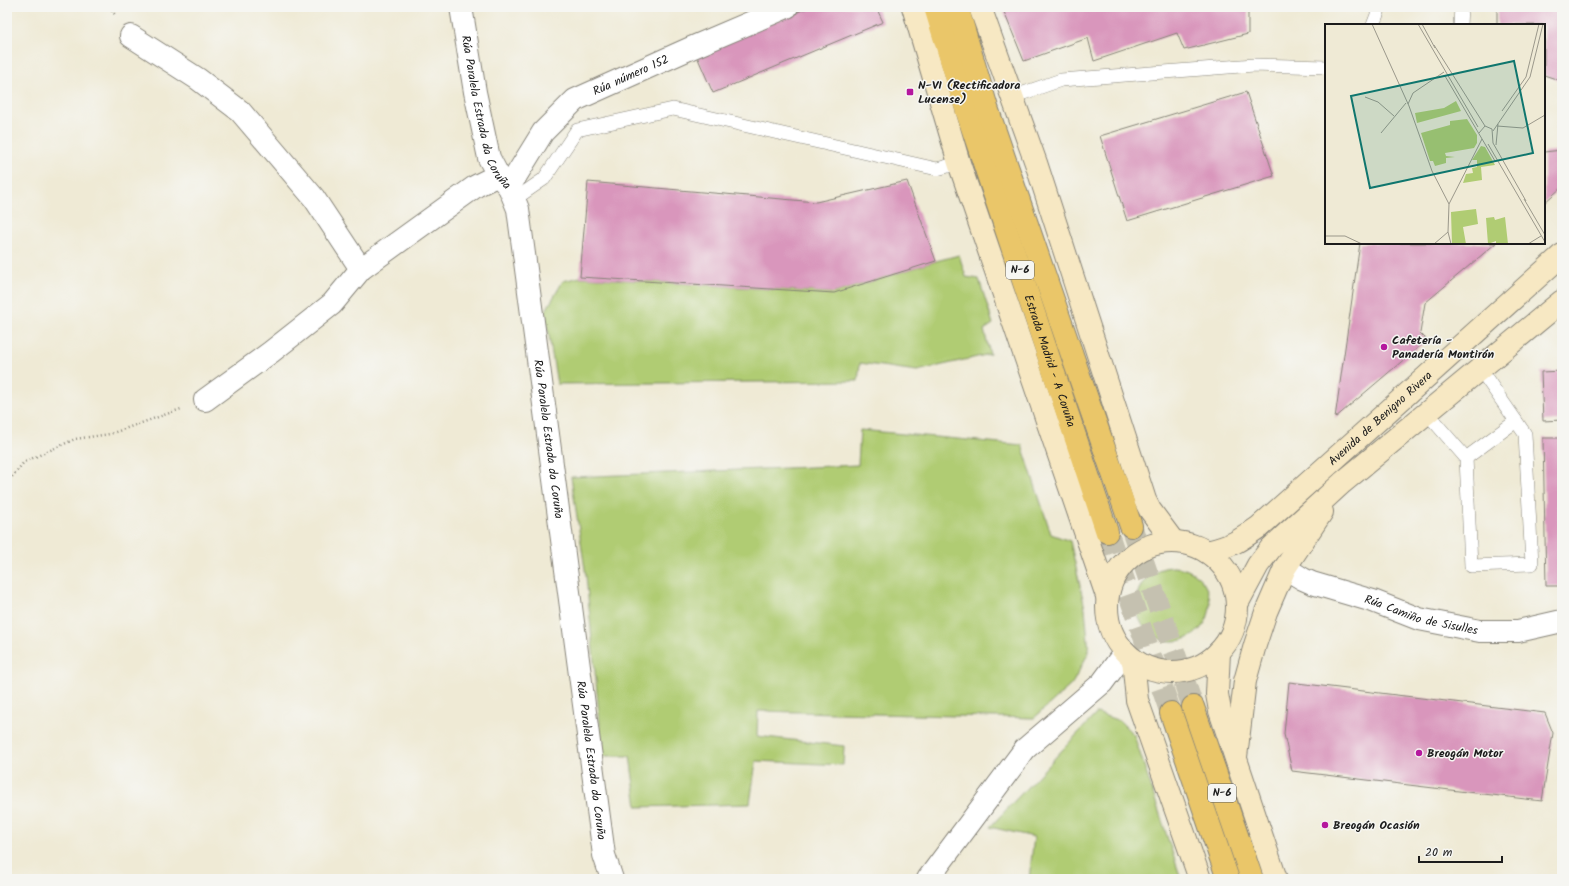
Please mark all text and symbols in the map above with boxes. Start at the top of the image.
inset map [1325,24,1545,244]
street label: Rúa Paralela Estrada da Coruña [456,34,516,194]
street label: Rúa número 152 [590,50,672,100]
place label: N-VI (Rectificadora Lucense) [918,76,1020,109]
marker: N-VI (Rectificadora Lucense) [905,87,915,97]
road number: N-6 [1006,261,1034,279]
street label: Estrada Madrid - A Coruña [1019,292,1081,430]
place label: Cafetería - Panadería Montirón [1392,331,1494,364]
marker: Cafetería - Panadería Montirón [1379,342,1389,352]
street label: Rúa Paralela Estrada da Coruña [529,358,569,520]
street label: Avenida de Benigno Rivera [1324,366,1437,470]
street label: Rúa Camiño de Sisulles [1362,589,1480,640]
street label: Rúa Paralela Estrada da Coruña [571,679,611,841]
place label: Breogán Motor [1427,744,1504,763]
marker: Breogán Motor [1414,748,1424,758]
road number: N-6 [1208,784,1236,802]
place label: Breogán Ocasión [1333,816,1420,835]
marker: Breogán Ocasión [1320,820,1330,830]
scale bar [1419,838,1502,864]
text: 20 m [1425,843,1453,862]

